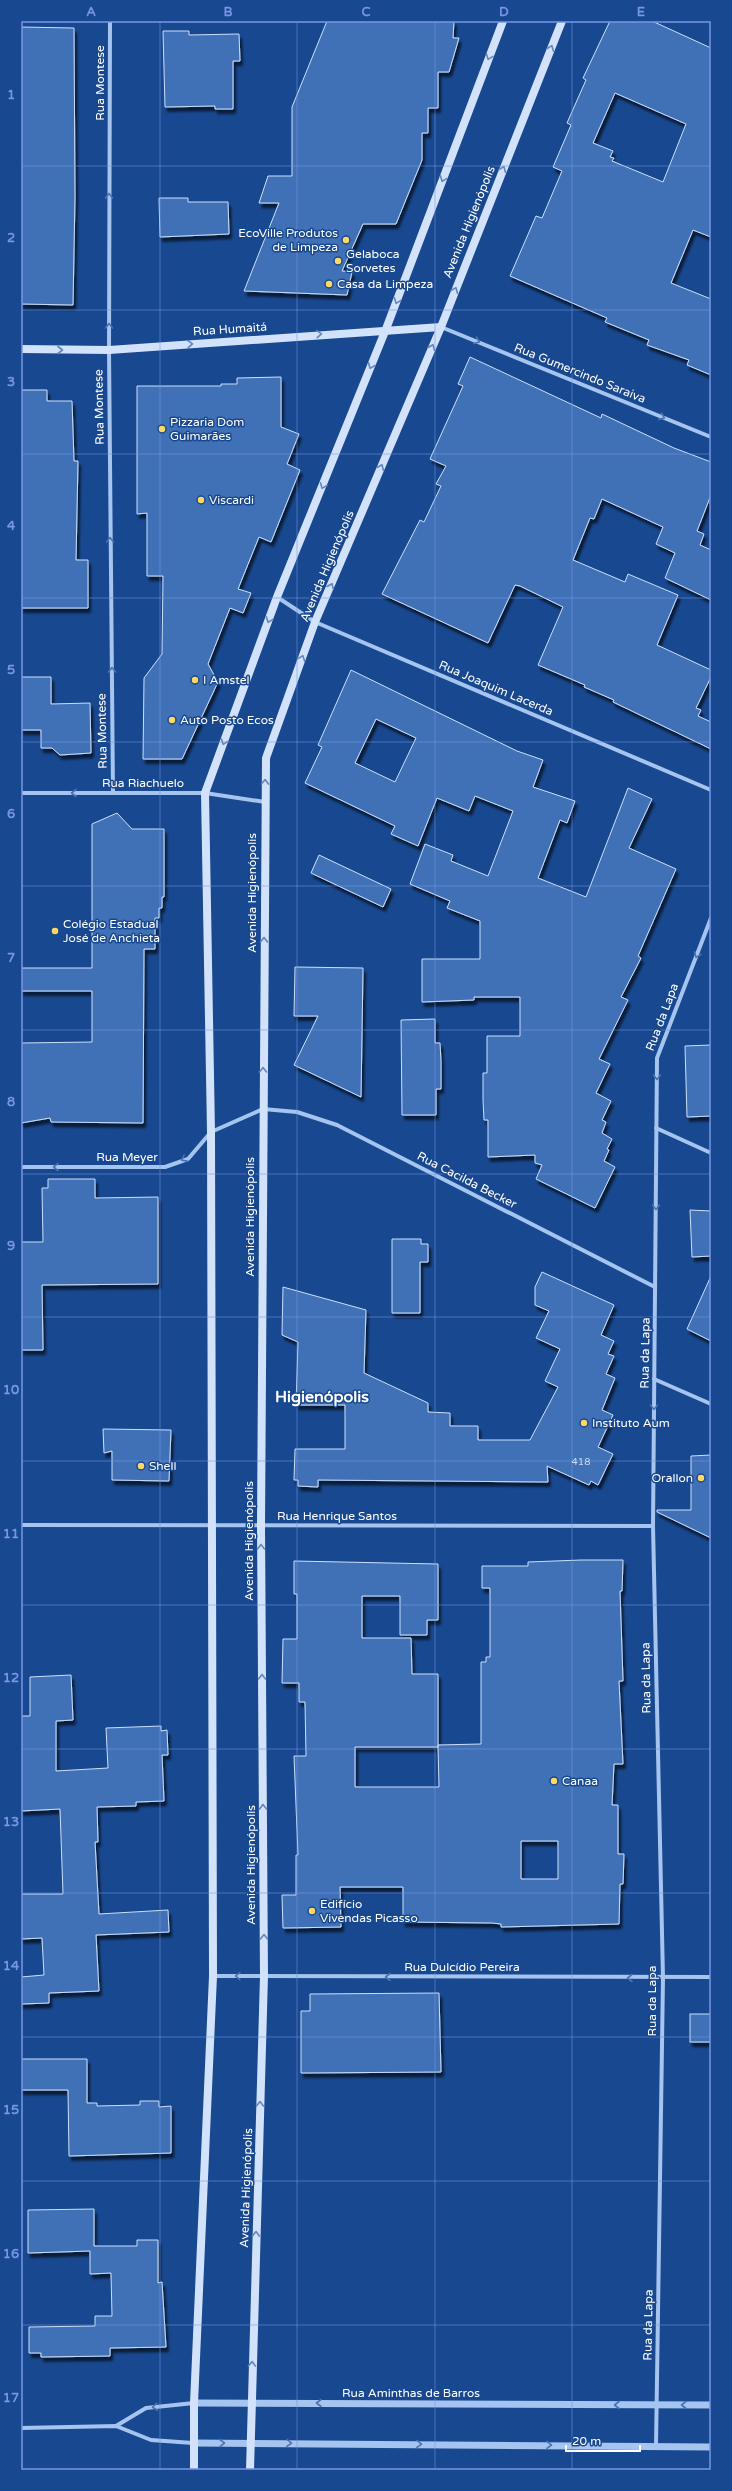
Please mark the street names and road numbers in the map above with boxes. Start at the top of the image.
street label: Rua Montese [93,45,107,121]
street label: Avenida Higienópolis [440,164,498,280]
street label: Rua Humaitá [193,319,267,339]
street label: Rua Gumercindo Saraiva [512,340,648,406]
street label: Rua Montese [91,369,107,445]
street label: Avenida Higienópolis [297,508,357,624]
street label: Rua Joaquim Lacerda [437,658,555,718]
street label: Rua Montese [94,693,110,769]
street label: Rua Riachuelo [102,776,184,790]
street label: Avenida Higienópolis [245,833,259,953]
street label: Rua da Lapa [643,981,681,1053]
street label: Rua Cacilda Becker [415,1149,519,1211]
street label: Rua Meyer [96,1150,158,1164]
street label: Avenida Higienópolis [243,1157,257,1277]
street label: Rua da Lapa [637,1317,653,1389]
street label: Avenida Higienópolis [242,1481,256,1601]
street label: Rua Henrique Santos [277,1509,397,1523]
street label: Rua da Lapa [638,1642,654,1714]
street label: Avenida Higienópolis [244,1805,258,1925]
street label: Rua Dulcídio Pereira [404,1960,520,1974]
street label: Rua da Lapa [645,1965,659,2037]
street label: Avenida Higienópolis [237,2128,255,2248]
street label: Rua da Lapa [640,2289,656,2361]
street label: Rua Aminthas de Barros [342,2386,480,2400]

